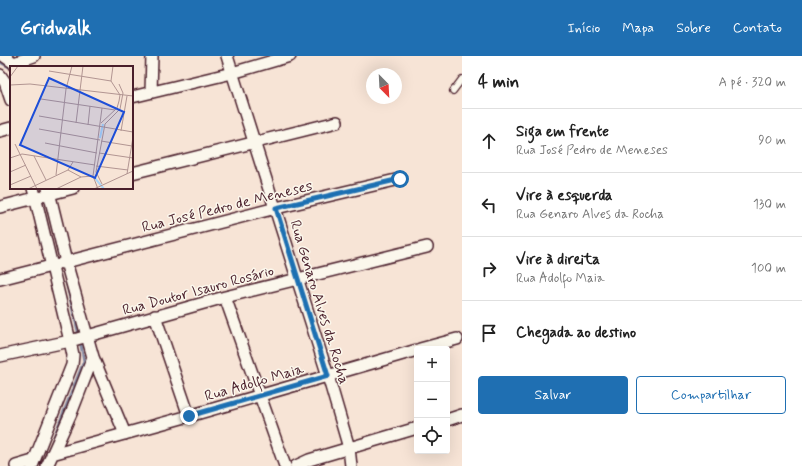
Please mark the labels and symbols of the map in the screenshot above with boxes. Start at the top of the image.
inset map [10,66,133,189]
north arrow [366,68,402,104]
route start [391,170,409,188]
street label: Rua José Pedro de Meneses [140,176,315,238]
street label: Rua Genaro Alves da Rocha [285,218,354,387]
street label: Rua Doutor Isauro Rosário [120,261,276,321]
street label: Rua Adolfo Maia [202,359,308,409]
route end [180,407,198,425]

